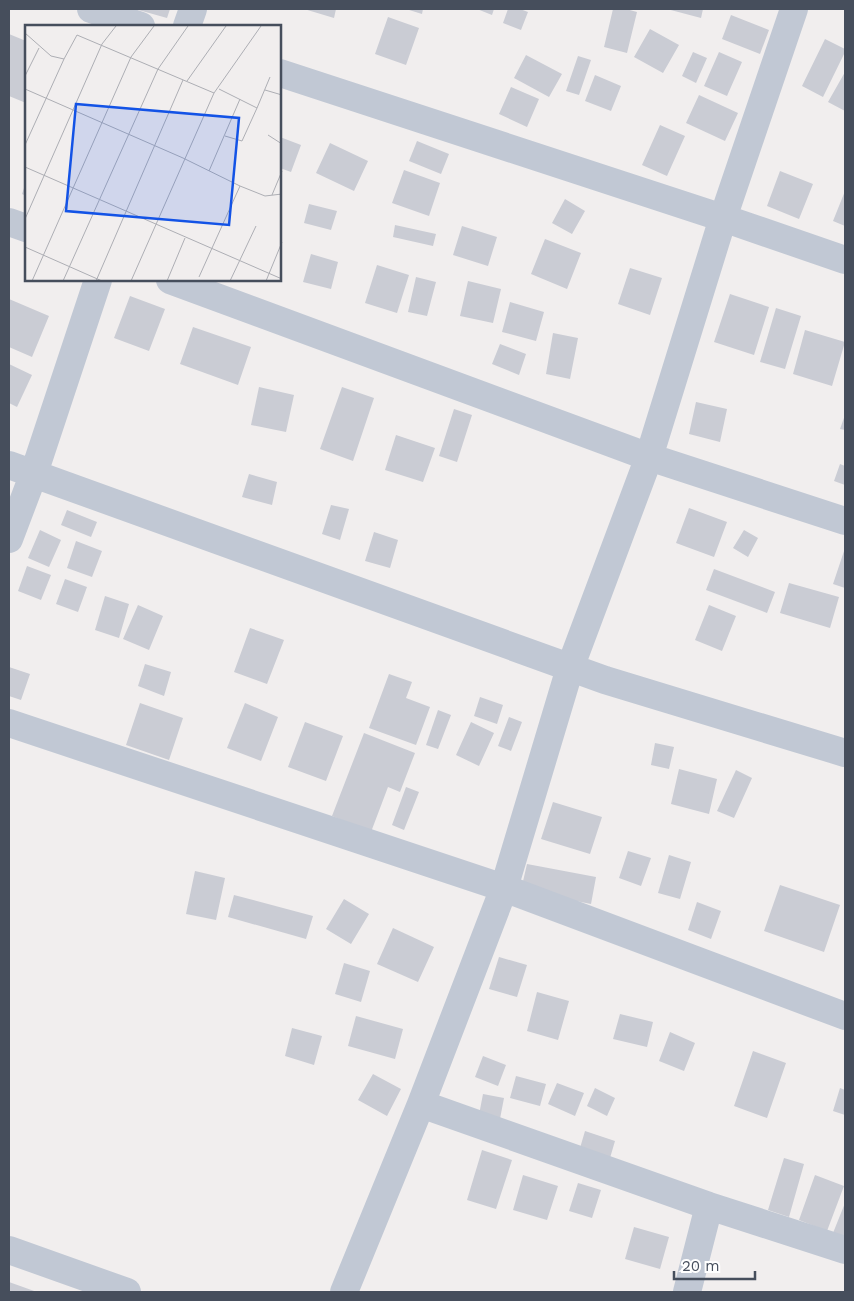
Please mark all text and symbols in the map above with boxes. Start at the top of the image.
inset map [25,25,281,281]
scale bar [674,1248,755,1280]
text: 20 m [682,1257,720,1275]

